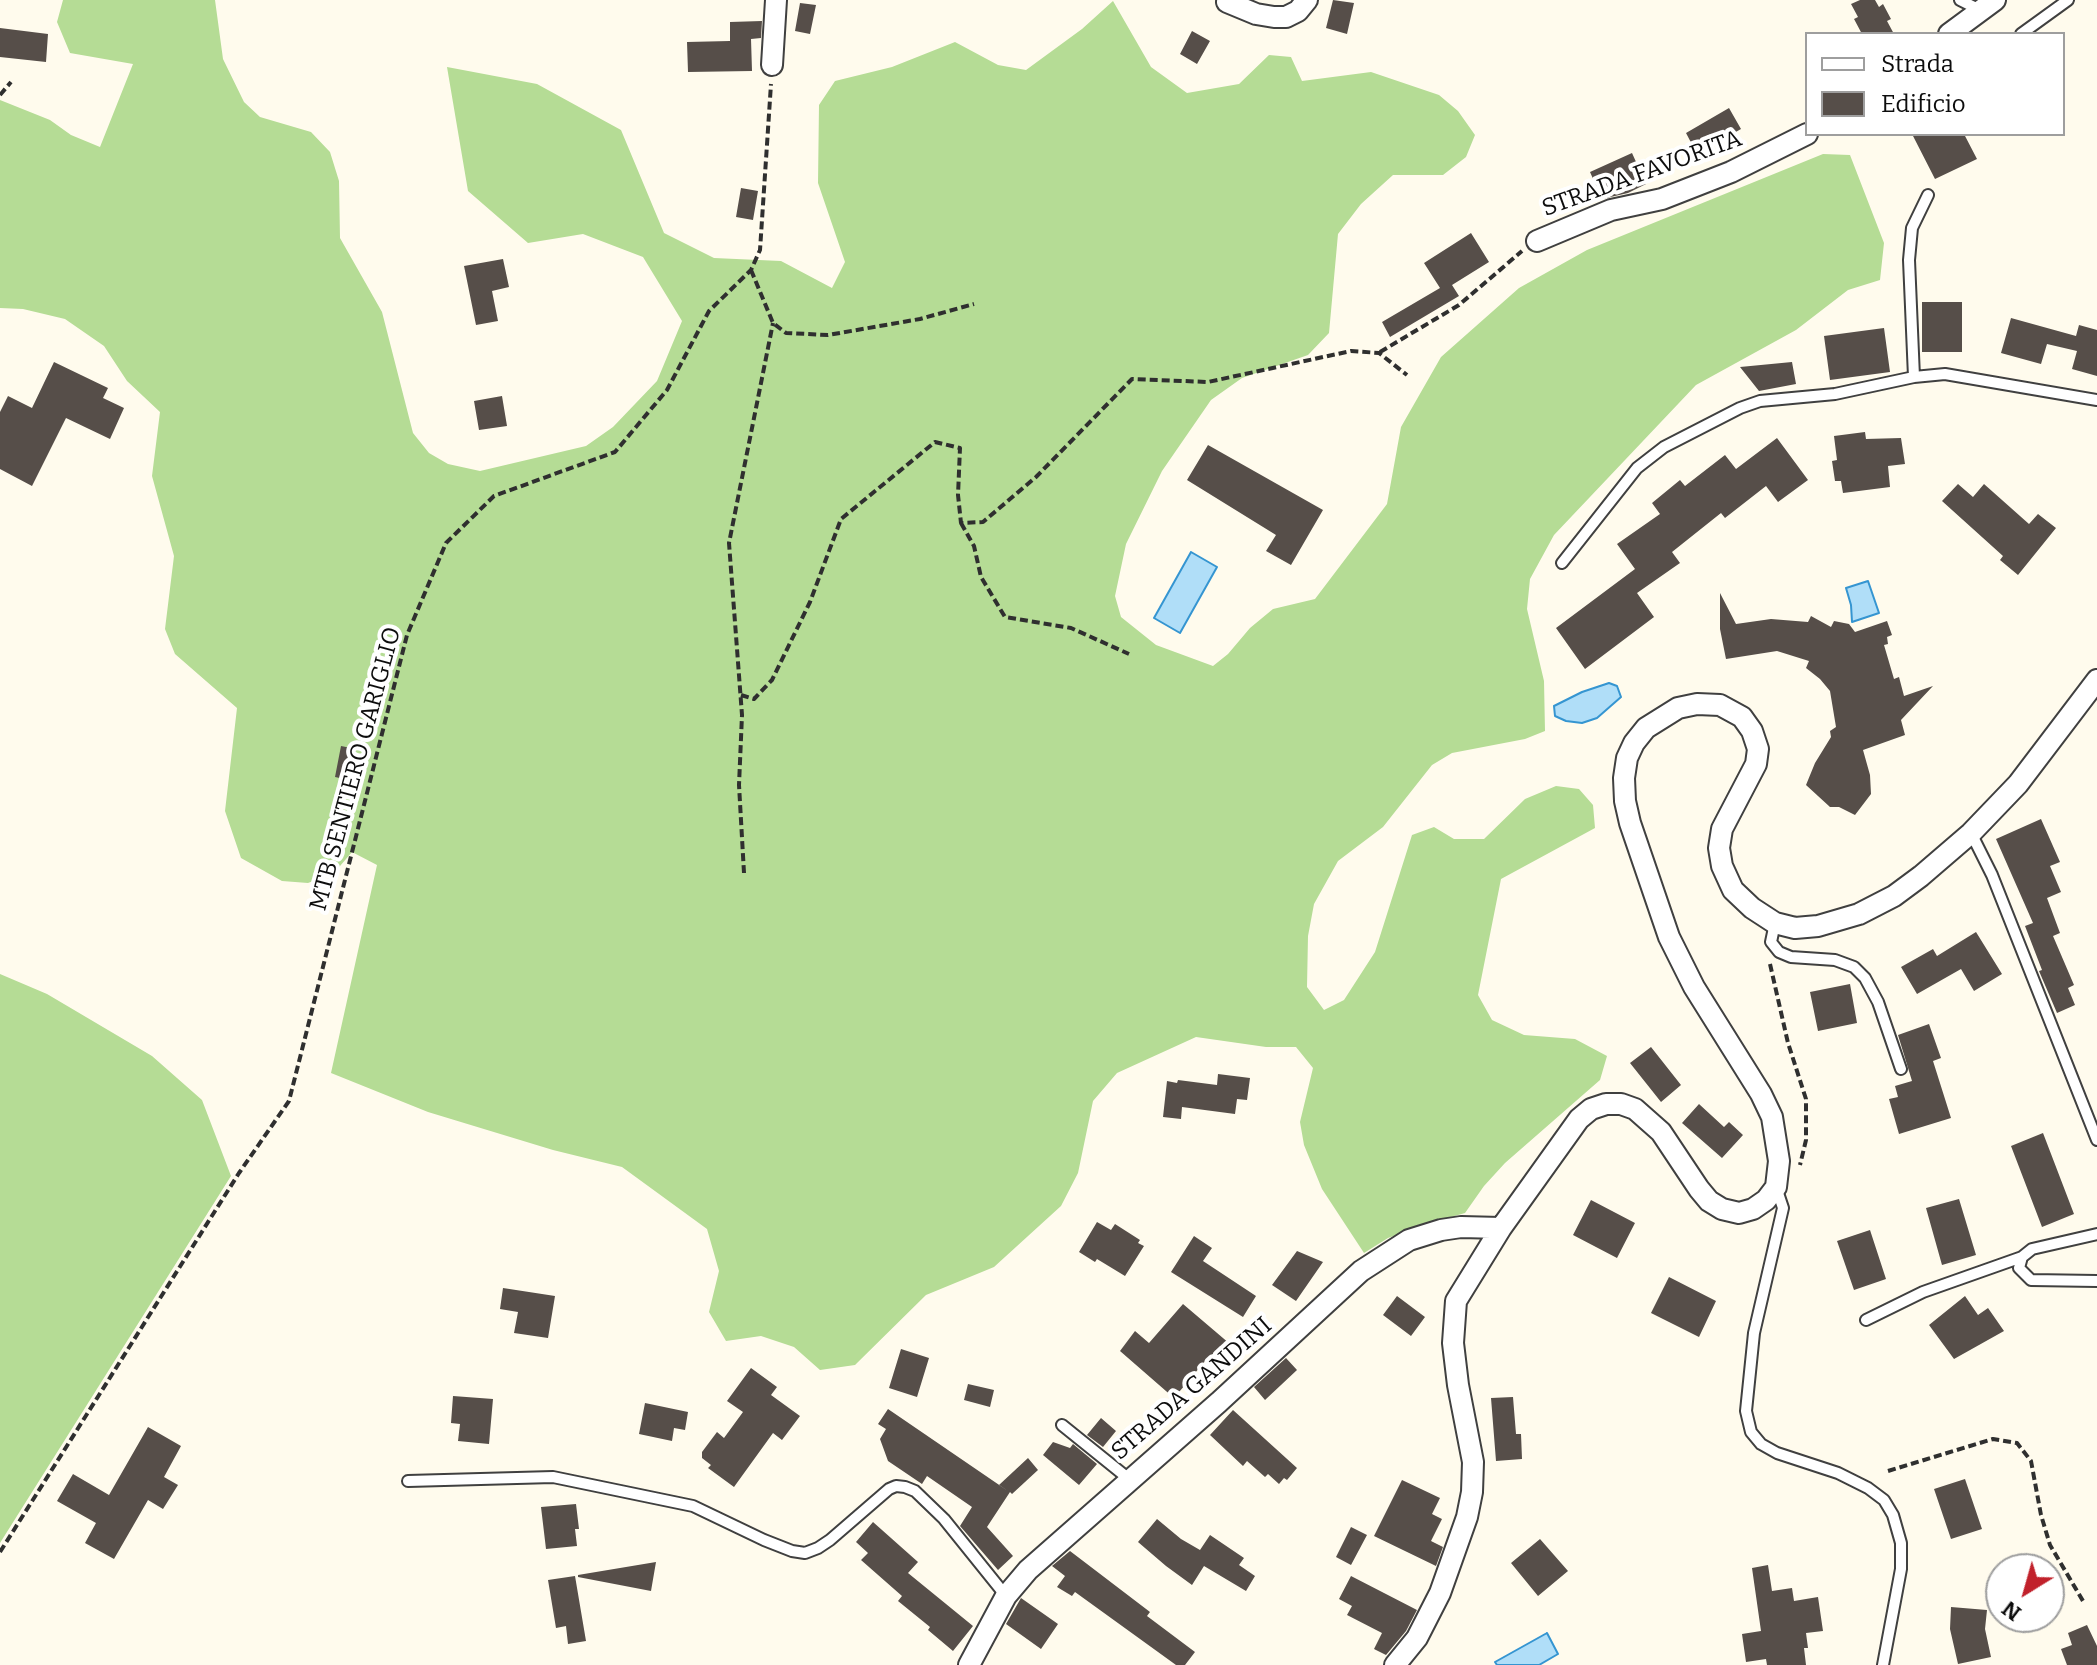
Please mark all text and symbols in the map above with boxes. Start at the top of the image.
legend [1805,32,2065,136]
text: Strada [1881,50,1954,78]
text: Edificio [1881,90,1966,118]
street label: STRADA FAVORITA [1538,124,1746,224]
street label: MTB SENTIERO GARIGLIO [304,624,408,914]
street label: STRADA GANDINI [1106,1311,1278,1467]
north arrow [1985,1553,2065,1633]
text: N [1997,1595,2026,1627]

